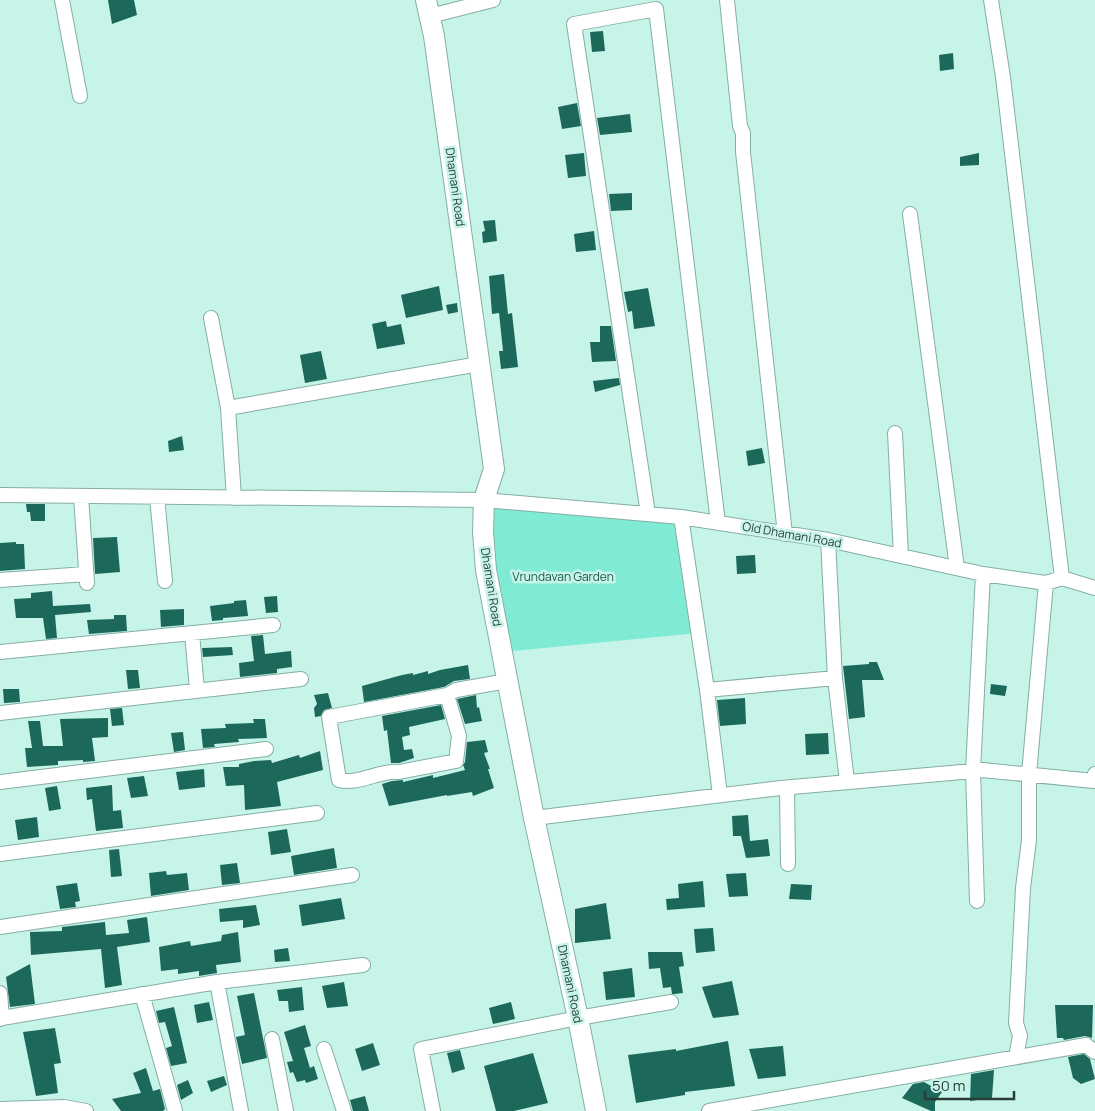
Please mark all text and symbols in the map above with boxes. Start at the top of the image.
street label: Dhamani Road [442,146,469,227]
street label: Old Dhamani Road [741,517,843,552]
street label: Dhamani Road [477,546,506,627]
park label: Vrundavan Garden [512,568,614,585]
street label: Dhamani Road [554,943,587,1025]
scale bar [925,1068,1014,1100]
text: 50 m [932,1075,966,1096]

